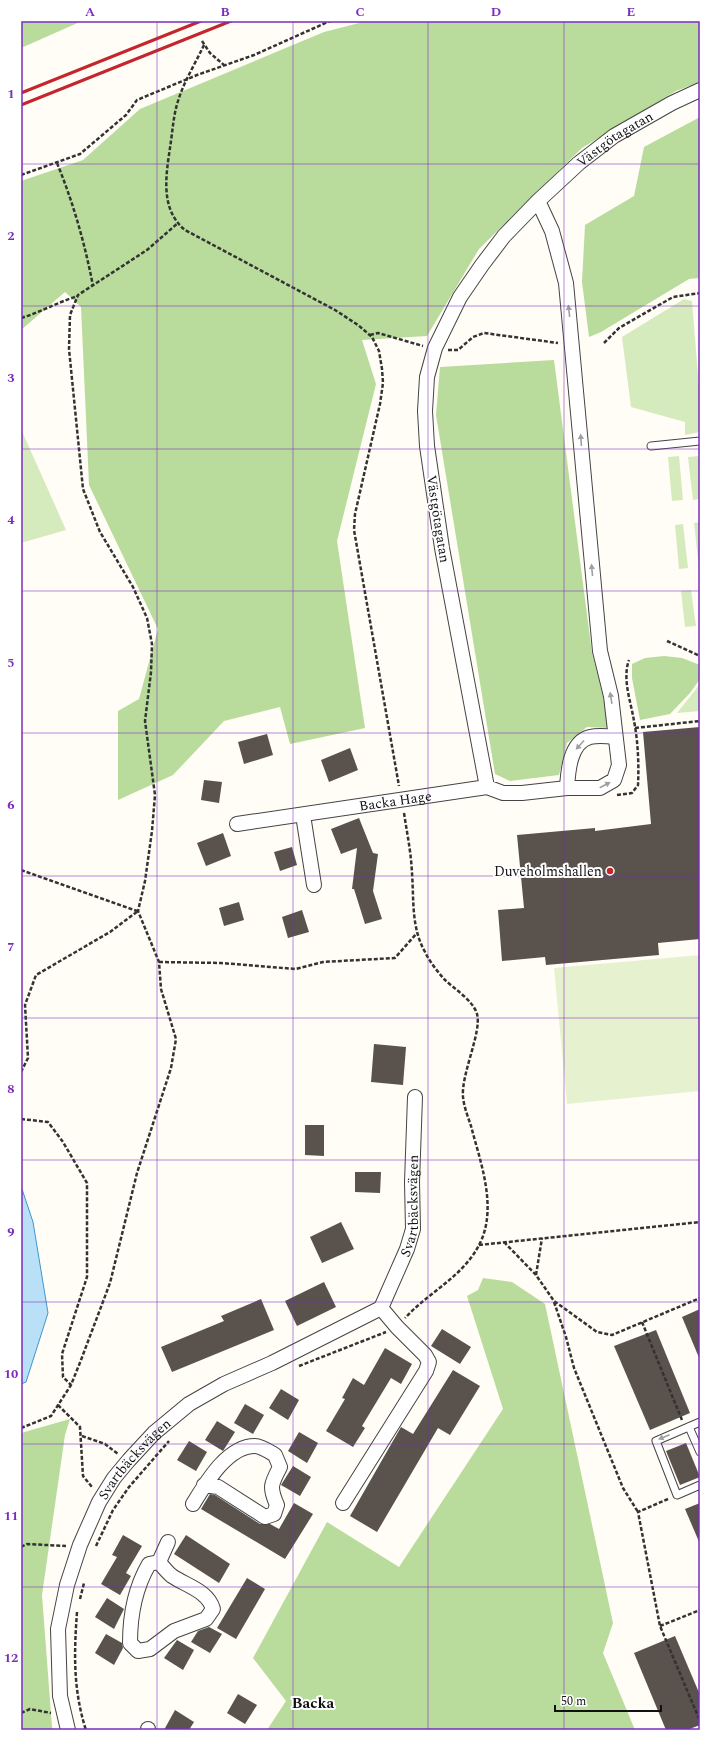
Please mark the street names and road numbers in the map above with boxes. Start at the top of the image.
street label: Västgötagatan [572,105,657,172]
street label: Västgötagatan [421,474,455,564]
street label: Backa Hage [358,785,433,816]
street label: Svartbäcksvägen [394,1154,424,1260]
street label: Svartbäcksvägen [93,1413,175,1504]

